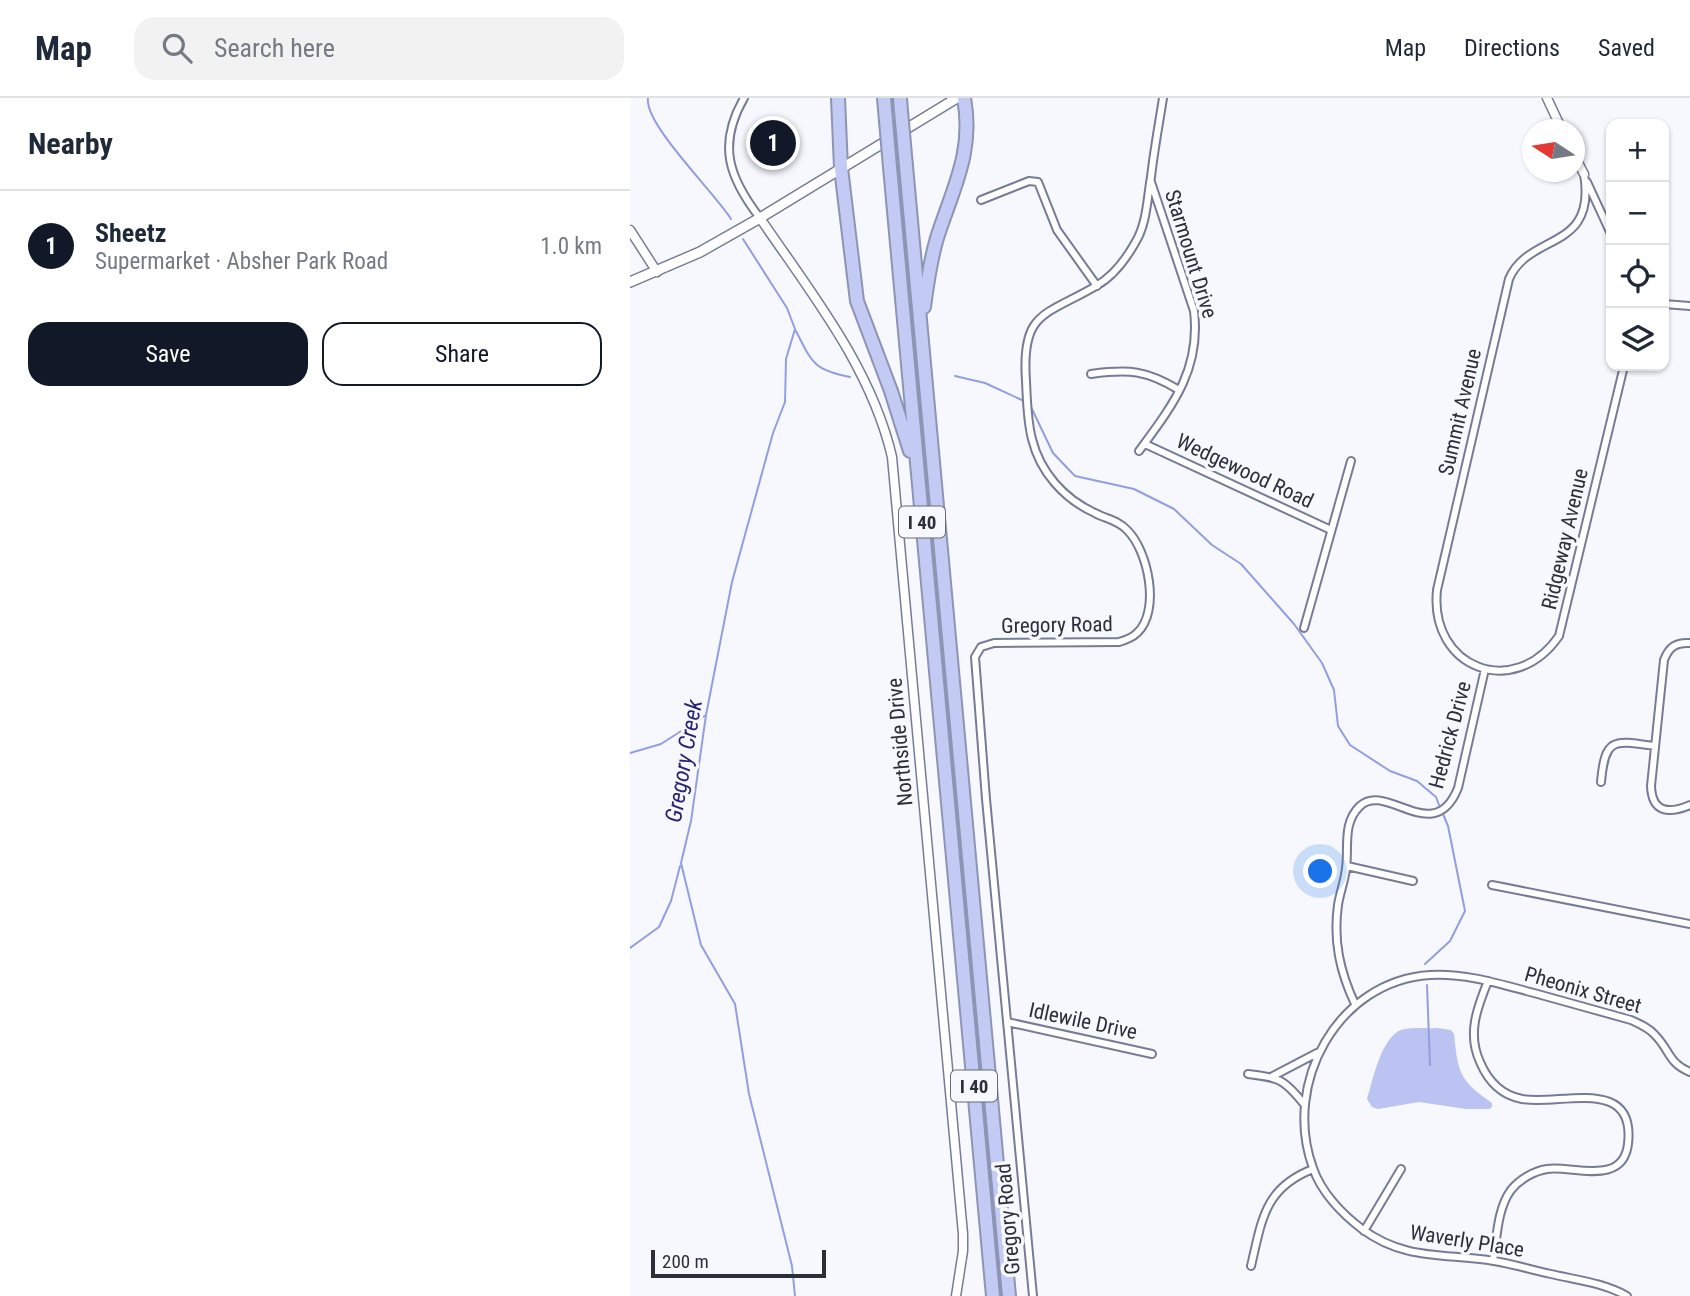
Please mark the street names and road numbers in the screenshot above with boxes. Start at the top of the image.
street label: Starmount Drive [1160,187,1222,321]
street label: Summit Avenue [1434,346,1486,478]
street label: Wedgewood Road [1173,429,1317,513]
street label: Ridgeway Avenue [1537,466,1593,612]
road number: I 40 [899,506,945,538]
street label: Gregory Road [1001,612,1113,638]
street label: Northside Drive [882,677,918,807]
street label: Hedrick Drive [1424,678,1476,791]
street label: Pheonix Street [1522,962,1644,1018]
street label: Idlewile Drive [1027,998,1140,1044]
road number: I 40 [951,1070,997,1102]
street label: Gregory Road [991,1162,1025,1276]
street label: Waverly Place [1408,1220,1526,1262]

